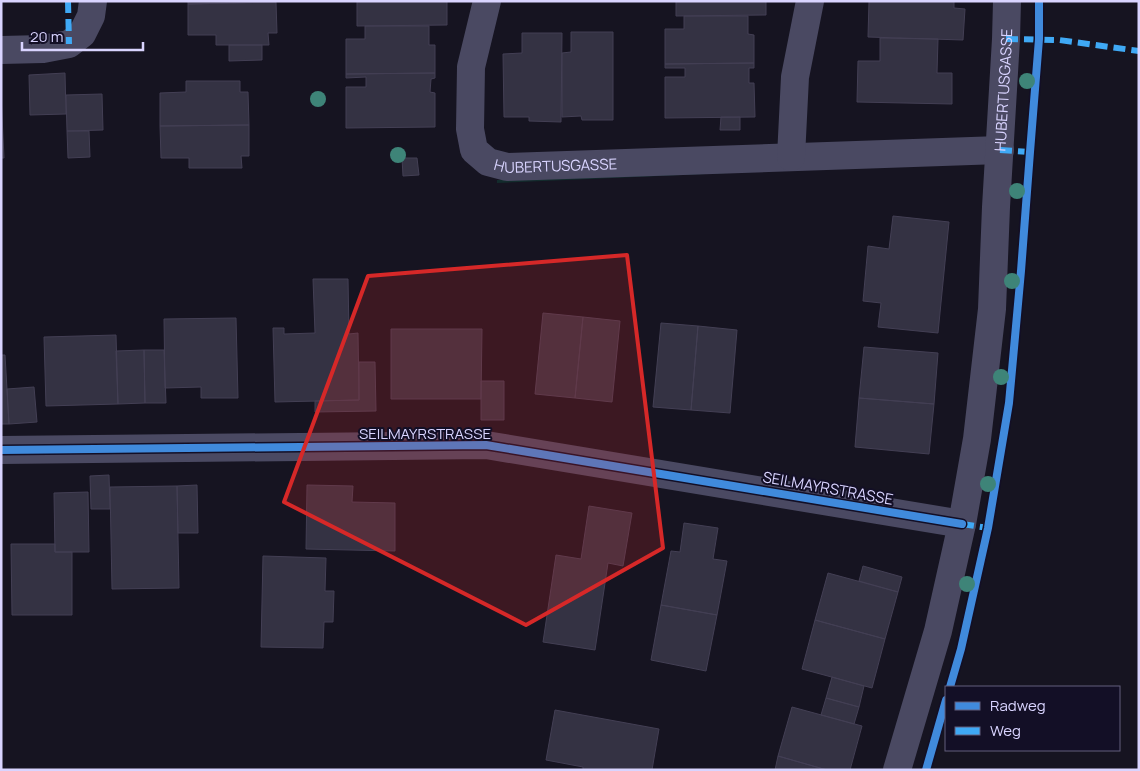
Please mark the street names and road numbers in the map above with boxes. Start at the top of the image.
street label: HUBERTUSGASSE [989,28,1017,152]
street label: HUBERTUSGASSE [492,153,617,178]
street label: SEILMAYRSTRASSE [359,423,491,444]
street label: SEILMAYRSTRASSE [761,466,895,510]

